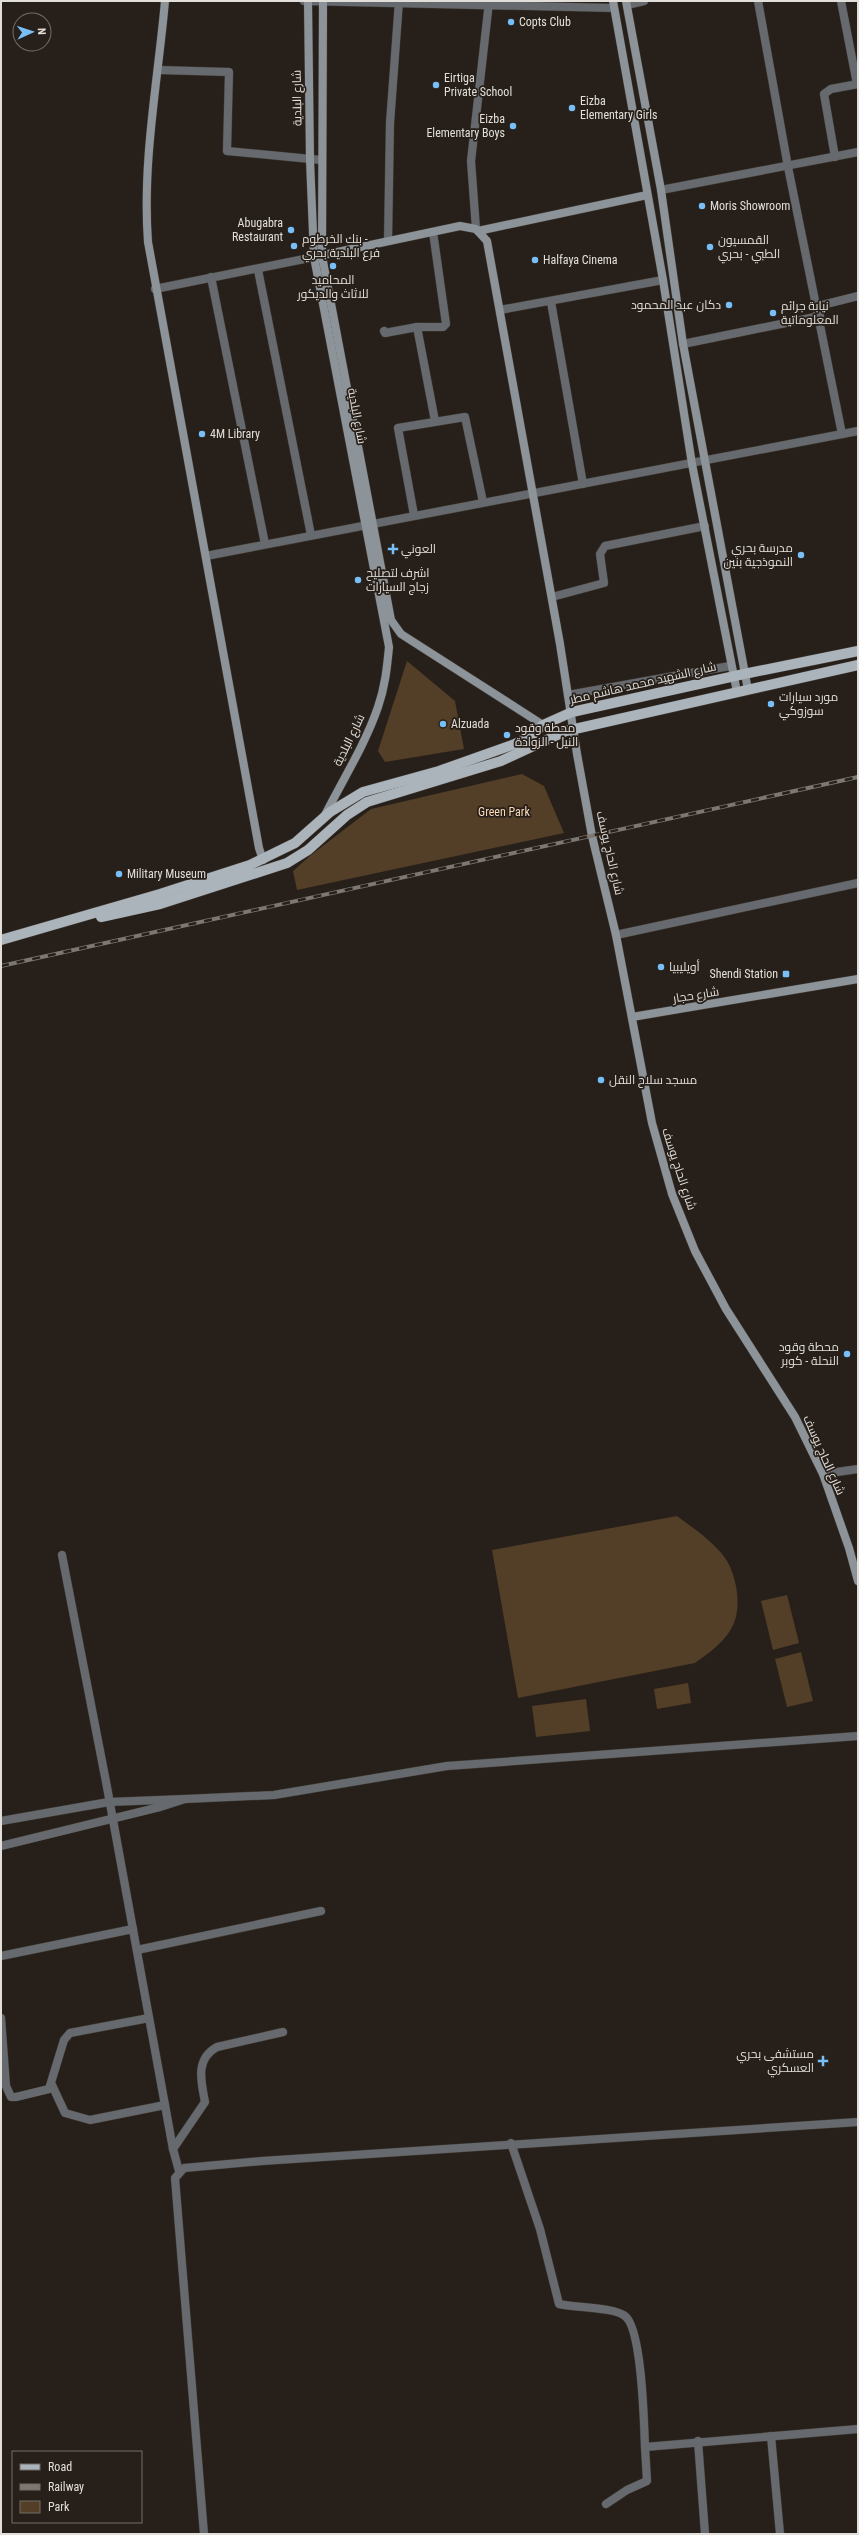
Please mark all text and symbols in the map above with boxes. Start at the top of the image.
north arrow [12,12,52,52]
place label: Copts Club [519,15,571,29]
marker: Copts Club [506,17,516,27]
text: N [35,28,48,35]
street label: شارع البلدية [290,70,305,126]
place label: Eirtiga Private School [444,71,512,99]
marker: Eirtiga Private School [431,80,441,90]
place label: Eizba Elementary Girls [580,94,657,122]
marker: Eizba Elementary Girls [567,103,577,113]
place label: Eizba Elementary Boys [426,112,505,140]
marker: Eizba Elementary Boys [508,121,518,131]
place label: Moris Showroom [710,199,790,213]
marker: Moris Showroom [697,201,707,211]
place label: Abugabra Restaurant [232,216,283,244]
marker: Abugabra Restaurant [286,225,296,235]
place label: بنك الخرطوم - فرع البلدية بحري [302,232,380,263]
place label: القمسيون الطبي - بحري [718,233,780,264]
marker: بنك الخرطوم - فرع البلدية بحري [289,241,299,251]
marker: القمسيون الطبي - بحري [705,242,715,252]
place label: Halfaya Cinema [543,253,618,267]
marker: Halfaya Cinema [530,255,540,265]
marker: المحاميد للاثاث والديكور [328,261,338,271]
place label: المحاميد للاثاث والديكور [296,273,369,301]
place label: دكان عبد المحمود [631,298,721,312]
place label: نيابة جرائم المعلوماتية [781,299,839,327]
marker: دكان عبد المحمود [724,300,734,310]
marker: نيابة جرائم المعلوماتية [768,308,778,318]
street label: شارع البلدية [344,387,369,445]
place label: 4M Library [210,427,260,441]
marker: 4M Library [197,429,207,439]
place label: مدرسة بحري النموذجية بنين [724,541,793,569]
place label: العوني [401,542,436,559]
marker: العوني [388,544,398,554]
marker: مدرسة بحري النموذجية بنين [796,550,806,560]
place label: اشرف لتصليح زجاج السيارات [366,566,430,595]
marker: اشرف لتصليح زجاج السيارات [353,575,363,585]
street label: شارع الشهيد محمد هاشم مطر [568,659,718,708]
place label: مورد سيارات سوزوكي [779,690,838,721]
marker: مورد سيارات سوزوكي [766,699,776,709]
street label: شارع البلدية [330,712,369,769]
place label: Alzuada [451,717,489,731]
marker: Alzuada [438,719,448,729]
place label: محطة وقود النيل - الزوادة [515,721,578,749]
marker: محطة وقود النيل - الزوادة [502,730,512,740]
park label: Green Park [478,805,531,819]
street label: شارع الحاج يوسف [593,810,626,897]
place label: Military Museum [127,867,206,881]
marker: Military Museum [114,869,124,879]
place label: أويليبيا [669,959,700,974]
marker: أويليبيا [656,962,666,972]
place label: Shendi Station [709,967,778,981]
marker: Shendi Station [781,969,791,979]
street label: شارع حجار [671,984,720,1007]
place label: مسجد سلاح النقل [609,1073,697,1088]
marker: مسجد سلاح النقل [596,1075,606,1085]
street label: شارع الحاج يوسف [658,1126,699,1212]
place label: محطة وقود النحلة - كوبر [779,1340,839,1368]
marker: محطة وقود النحلة - كوبر [842,1349,852,1359]
street label: شارع الحاج يوسف [799,1413,848,1497]
place label: مستشفى بحري العسكري [736,2047,814,2078]
marker: مستشفى بحري العسكري [817,2055,829,2067]
legend [12,2451,142,2523]
text: Road [48,2460,72,2474]
text: Railway [48,2480,84,2494]
text: Park [48,2500,70,2514]

